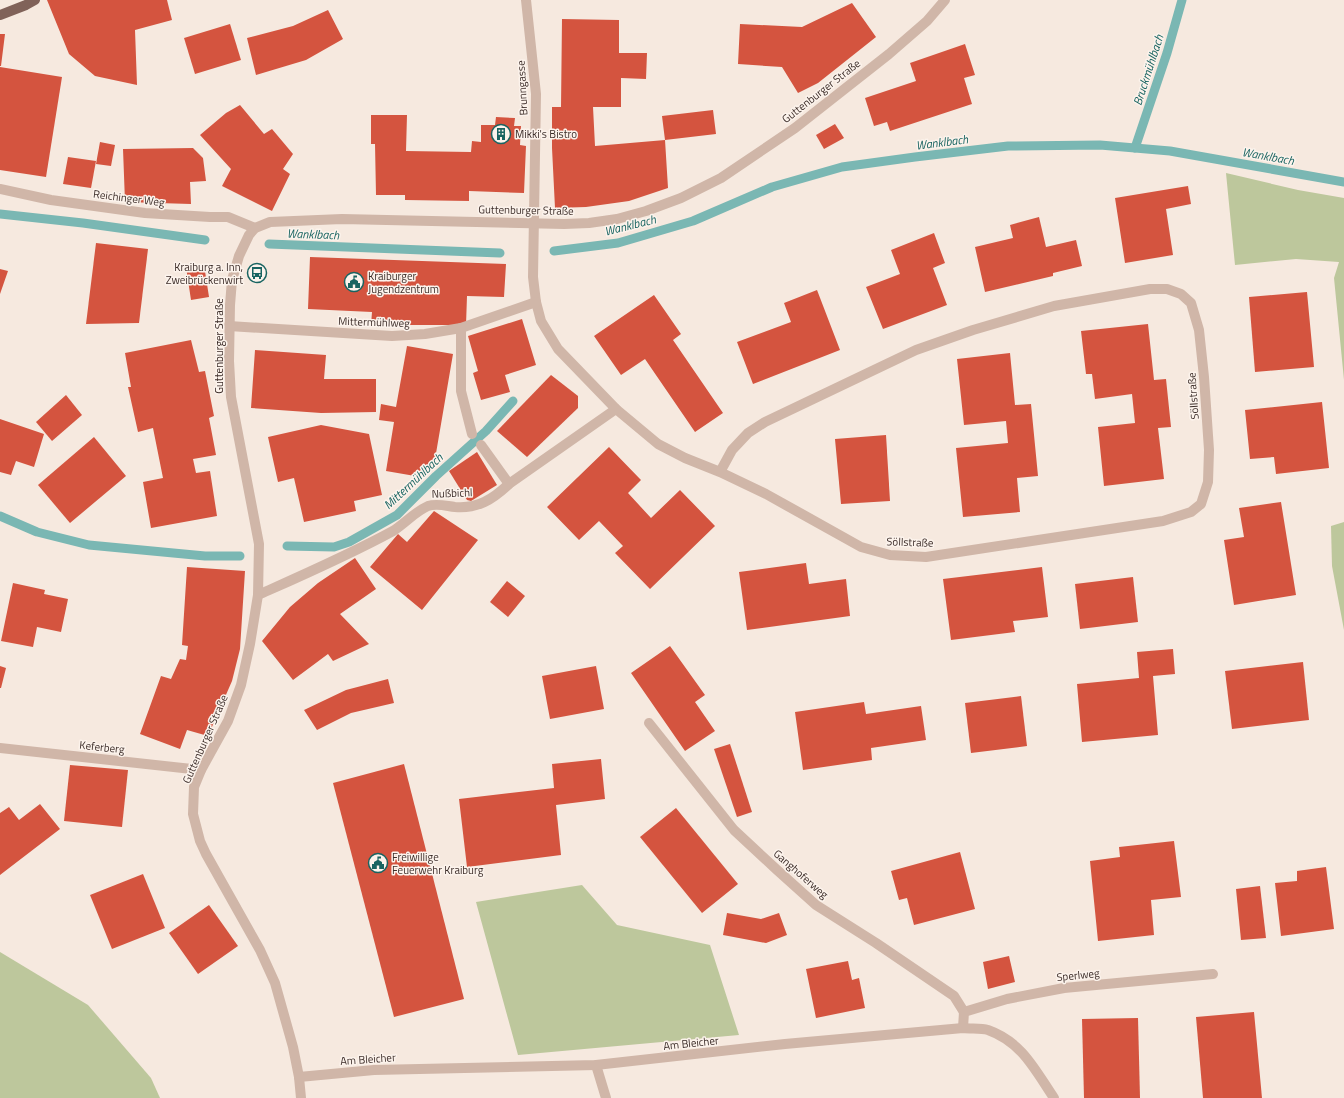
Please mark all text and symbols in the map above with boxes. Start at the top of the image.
water label: Bruckmühlbach [1128,31,1169,108]
street label: Guttenburger Straße [778,55,864,127]
street label: Brunngasse [513,60,531,116]
building icon: Mikki's Bistro [490,123,512,145]
place label: Mikki's Bistro [515,126,577,142]
water label: Wanklbach [915,129,970,155]
water label: Wanklbach [1241,142,1296,170]
street label: Reichinger Weg [92,186,166,210]
street label: Guttenburger Straße [478,201,574,219]
water label: Wanklbach [602,209,659,241]
water label: Wanklbach [286,224,341,244]
place label: Kraiburg a. Inn, Zweibrückenwirt [166,259,243,288]
bus stop icon: Kraiburg a. Inn, Zweibrückenwirt [246,262,268,284]
place label: Kraiburger Jugendzentrum [368,268,439,297]
public building icon: Kraiburger Jugendzentrum [343,271,365,293]
street label: Guttenburger Straße [211,298,227,394]
street label: Mittermühlweg [338,313,410,331]
street label: Söllstraße [1183,372,1203,420]
water label: Mittermühlbach [379,448,448,514]
street label: Nußbichl [431,484,473,502]
street label: Söllstraße [886,533,934,551]
street label: Guttenburger Straße [178,692,232,786]
street label: Keferberg [79,737,126,757]
street label: Ganghoferweg [770,846,832,903]
place label: Freiwillige Feuerwehr Kraiburg [392,849,484,878]
public building icon: Freiwillige Feuerwehr Kraiburg [367,852,389,874]
street label: Sperlweg [1056,965,1101,985]
street label: Am Bleicher [663,1032,720,1054]
street label: Am Bleicher [340,1049,396,1069]

